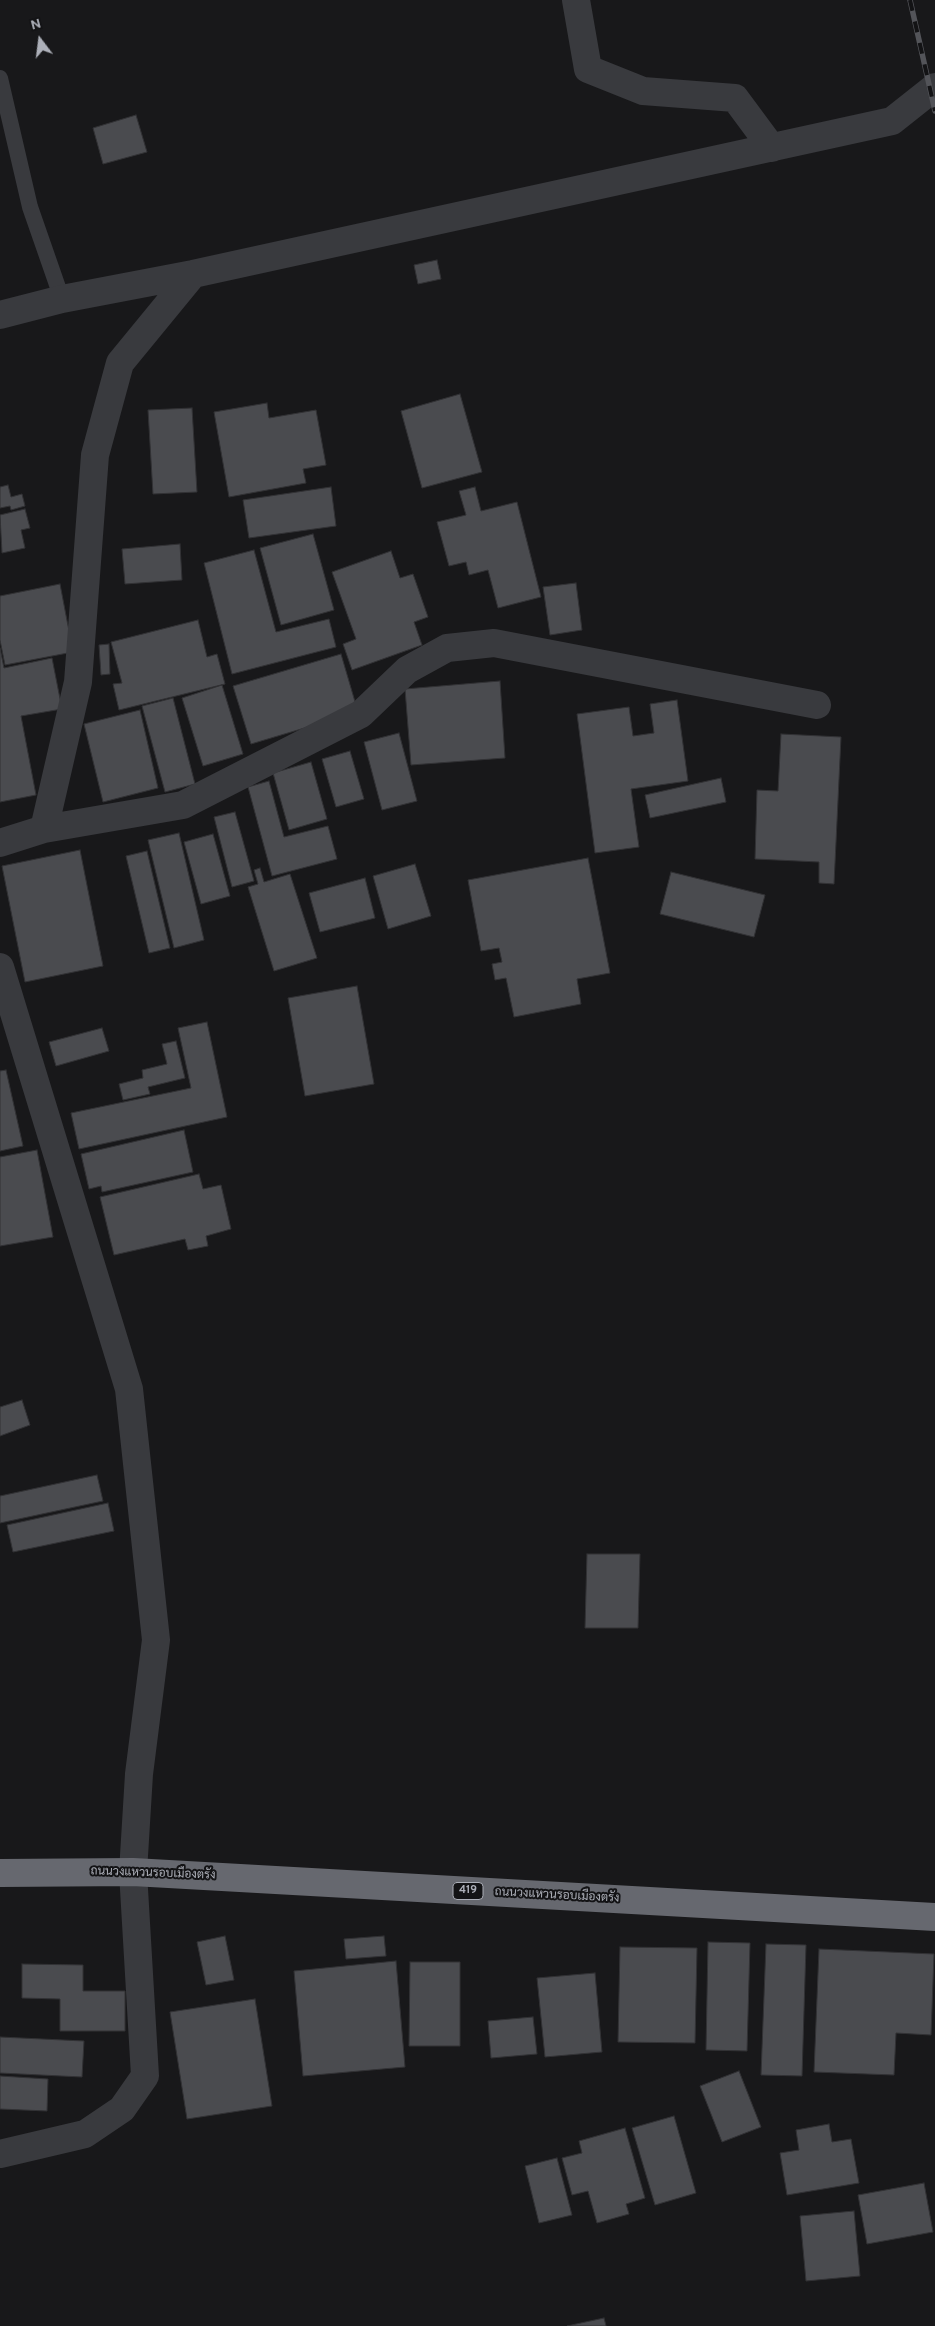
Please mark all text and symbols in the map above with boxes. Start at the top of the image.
north arrow [15,15,65,65]
text: N [29,16,43,35]
street label: ถนนวงแหวนรอบเมืองตรัง [90,1865,216,1883]
road number: 419 [453,1882,483,1900]
street label: ถนนวงแหวนรอบเมืองตรัง [494,1886,620,1906]

